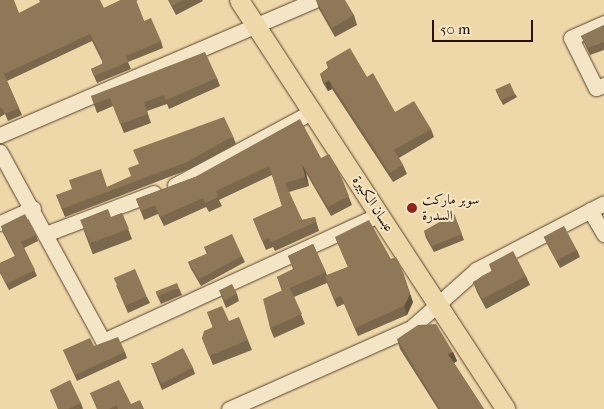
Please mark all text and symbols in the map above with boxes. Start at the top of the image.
scale bar [434,10,535,42]
text: 50 m [440,20,470,38]
street label: عبسان الكبيرة [349,173,397,235]
place label: سوبر ماركت السدرة [422,192,479,224]
marker: سوبر ماركت السدرة [406,202,418,214]

